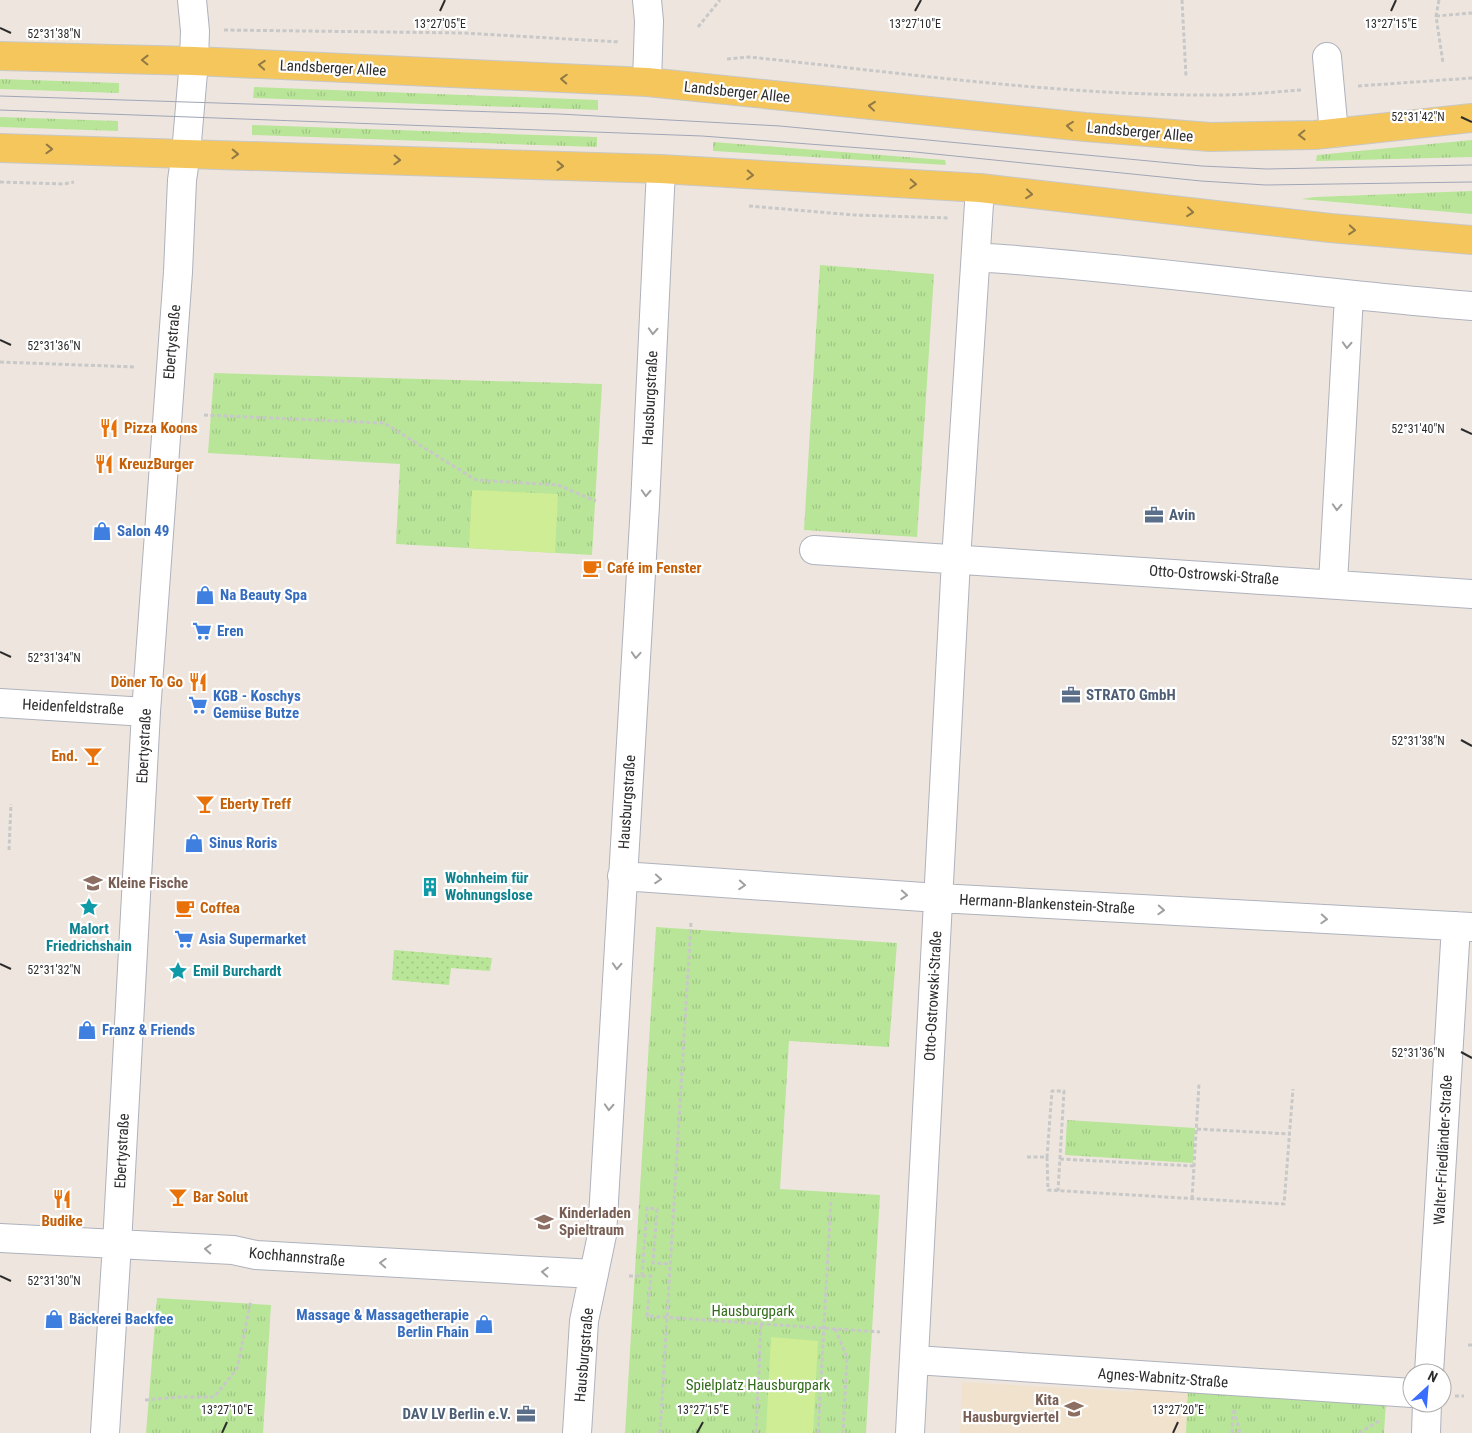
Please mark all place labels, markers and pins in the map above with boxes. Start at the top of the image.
restaurant icon: Pizza Koons [98,417,120,439]
place label: Pizza Koons [124,419,198,437]
restaurant icon: KreuzBurger [93,453,115,475]
place label: KreuzBurger [119,455,194,473]
office icon: Avin [1143,504,1165,526]
place label: Avin [1169,506,1195,524]
shop icon: Salon 49 [91,520,113,542]
place label: Salon 49 [117,522,169,540]
cafe icon: Café im Fenster [581,557,603,579]
place label: Café im Fenster [607,559,701,577]
shop icon: Na Beauty Spa [194,584,216,606]
place label: Na Beauty Spa [220,586,307,604]
supermarket icon: Eren [191,620,213,642]
place label: Eren [217,622,244,640]
restaurant icon: Döner To Go [187,671,209,693]
place label: Döner To Go [111,673,183,691]
office icon: STRATO GmbH [1060,684,1082,706]
place label: STRATO GmbH [1086,686,1176,704]
place label: KGB - Koschys Gemüse Butze [213,687,301,722]
supermarket icon: KGB - Koschys Gemüse Butze [187,694,209,716]
bar icon: End. [82,745,104,767]
place label: End. [51,747,78,765]
bar icon: Eberty Treff [194,793,216,815]
place label: Eberty Treff [220,795,291,813]
shop icon: Sinus Roris [183,832,205,854]
place label: Sinus Roris [209,834,277,852]
place label: Wohnheim für Wohnungslose [445,869,533,904]
school or university icon: Kleine Fische [82,872,104,894]
place label: Kleine Fische [108,874,188,892]
building icon: Wohnheim für Wohnungslose [419,876,441,898]
place icon: Malort Friedrichshain [78,896,100,918]
cafe icon: Coffea [174,897,196,919]
place label: Coffea [200,899,240,917]
place label: Malort Friedrichshain [46,920,132,955]
supermarket icon: Asia Supermarket [173,928,195,950]
place label: Asia Supermarket [199,930,306,948]
place icon: Emil Burchardt [167,960,189,982]
place label: Emil Burchardt [193,962,282,980]
shop icon: Franz & Friends [76,1019,98,1041]
place label: Franz & Friends [102,1021,195,1039]
bar icon: Bar Solut [167,1186,189,1208]
restaurant icon: Budike [51,1188,73,1210]
place label: Bar Solut [193,1188,249,1206]
place label: Kinderladen Spieltraum [559,1204,631,1239]
school or university icon: Kinderladen Spieltraum [533,1211,555,1233]
place label: Budike [41,1212,83,1230]
place label: Massage & Massagetherapie Berlin Fhain [296,1306,469,1341]
shop icon: Bäckerei Backfee [43,1308,65,1330]
place label: Bäckerei Backfee [69,1310,173,1328]
shop icon: Massage & Massagetherapie Berlin Fhain [473,1313,495,1335]
place label: Kita Hausburgviertel [963,1391,1059,1426]
school or university icon: Kita Hausburgviertel [1063,1398,1085,1420]
office icon: DAV LV Berlin e.V. [515,1403,537,1425]
place label: DAV LV Berlin e.V. [402,1405,511,1423]

